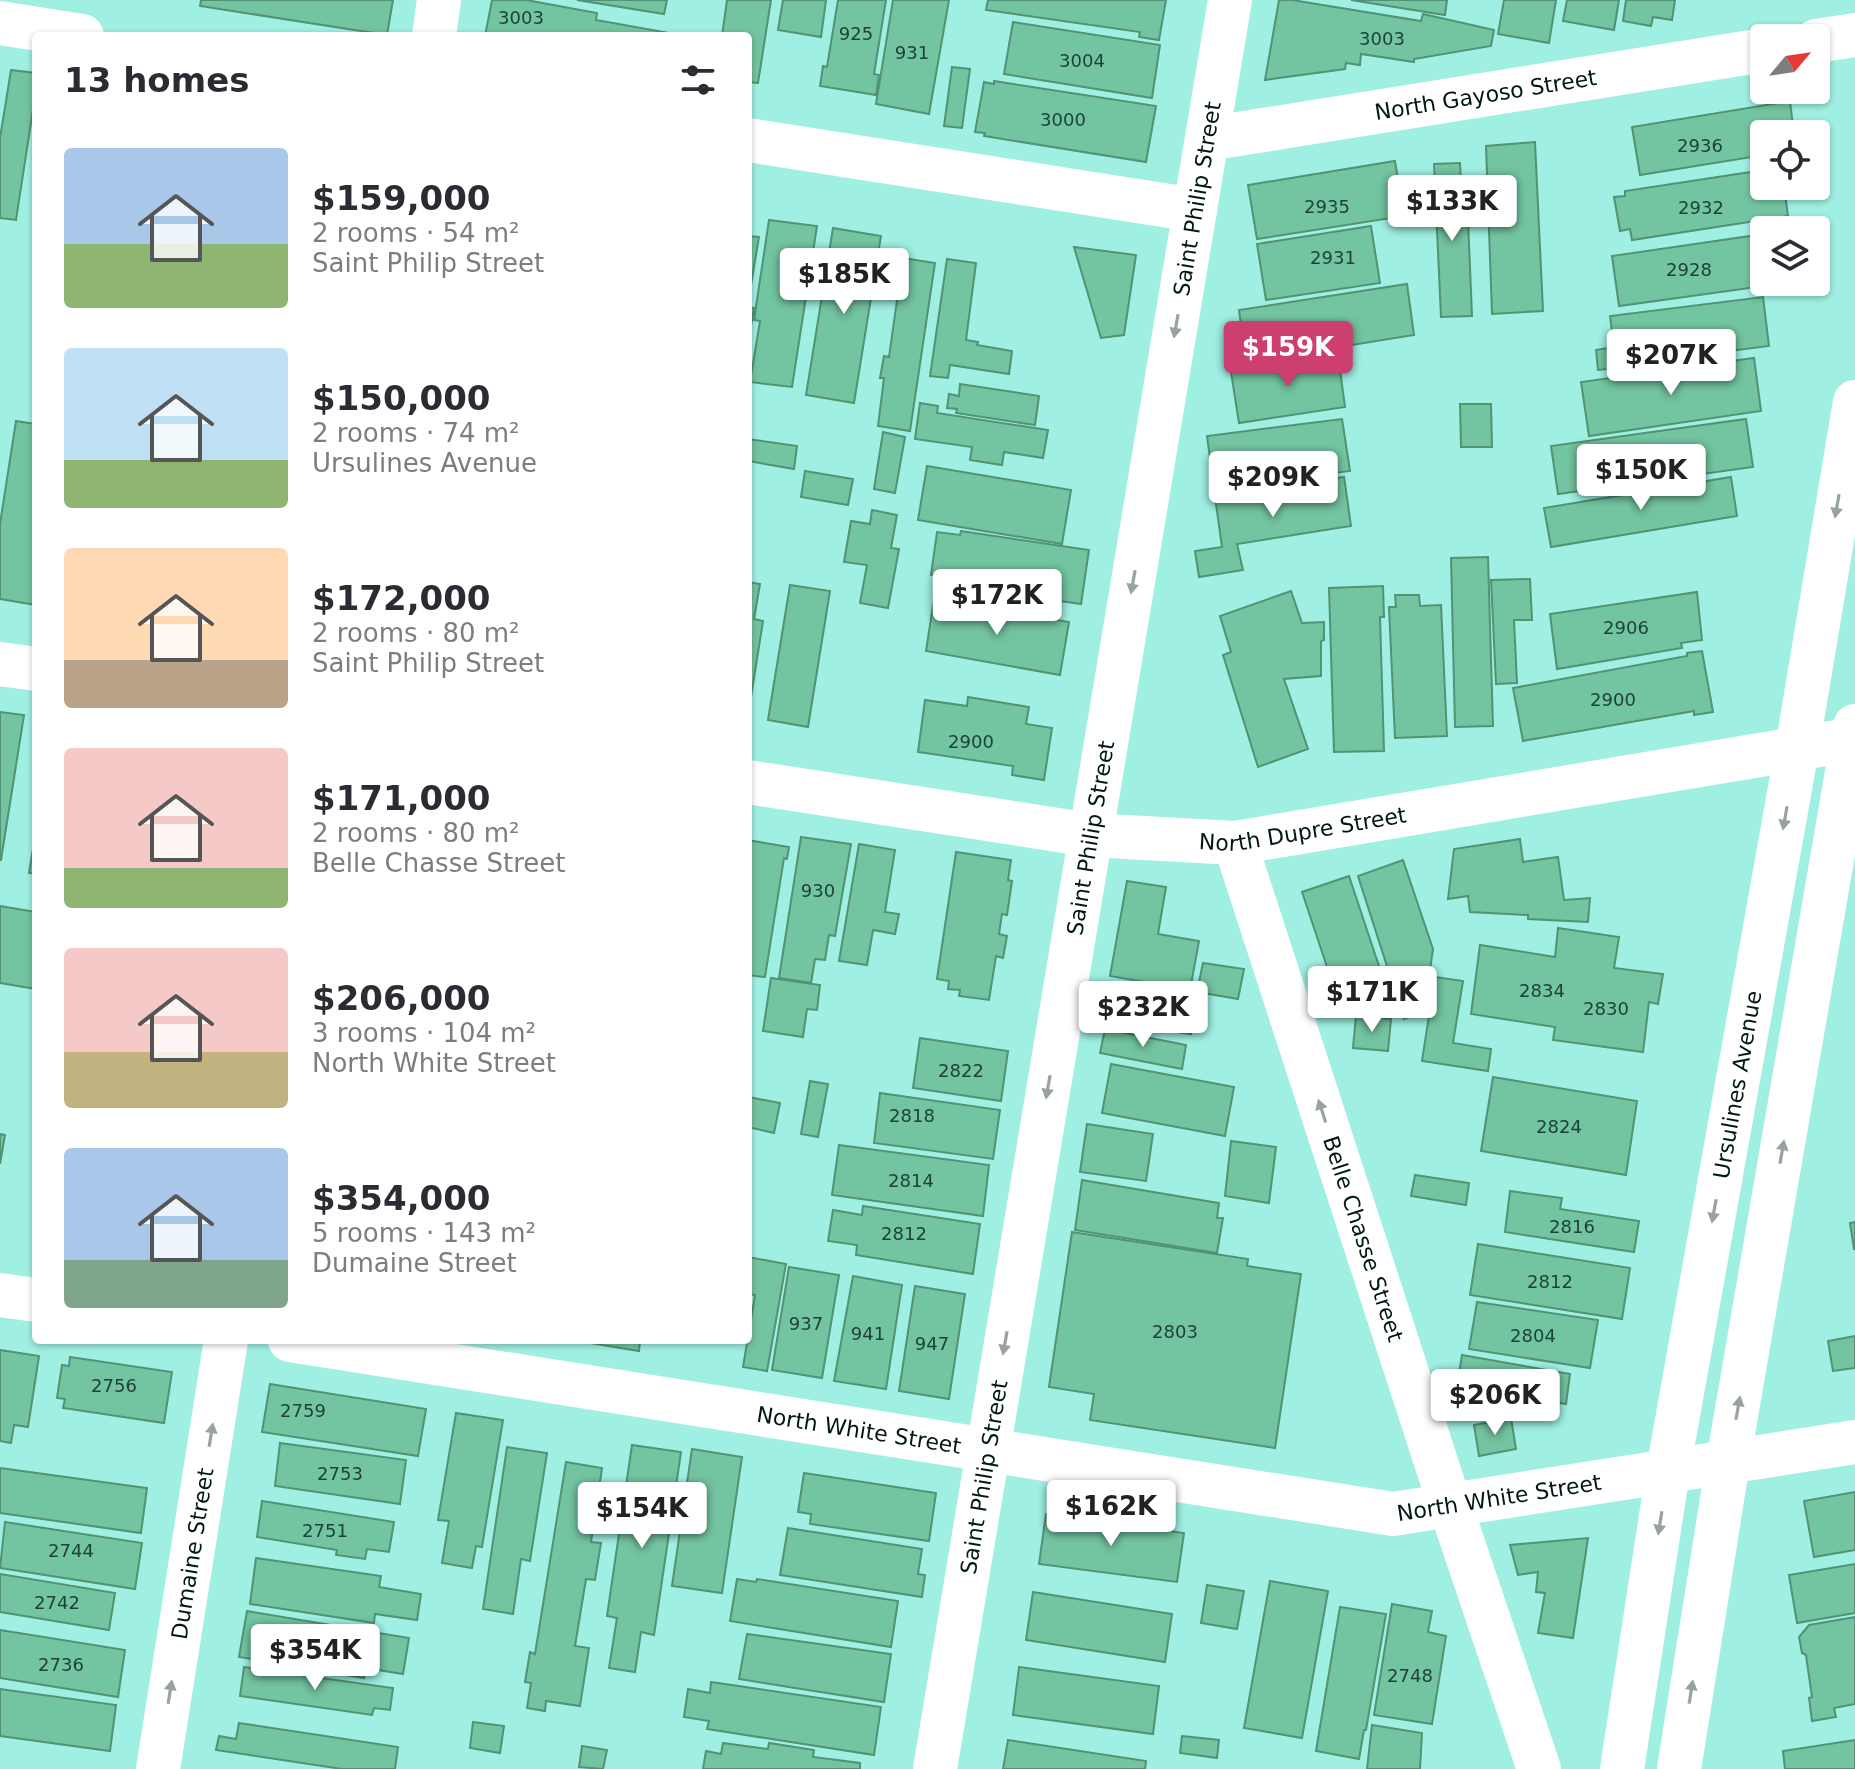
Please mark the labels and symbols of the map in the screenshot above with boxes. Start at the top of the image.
house number: 3003 [498,7,544,28]
house number: 925 [839,23,873,44]
north arrow [1750,24,1830,104]
house number: 3003 [1359,28,1405,49]
house number: 931 [895,42,929,63]
house number: 3004 [1059,50,1105,71]
street label: North Gayoso Street [1373,64,1599,125]
street label: Saint Philip Street [1168,99,1225,298]
house number: 3000 [1040,109,1086,130]
house number: 2936 [1677,135,1723,156]
pin: $133K [1396,175,1508,243]
house number: 2935 [1304,196,1350,217]
house number: 2932 [1678,197,1724,218]
house number: 2931 [1310,247,1356,268]
pin: $185K [788,248,900,316]
house number: 2928 [1666,259,1712,280]
one-way arrow [1169,313,1181,338]
pin: $159K [1232,321,1344,389]
pin: $207K [1615,329,1727,397]
pin: $150K [1585,444,1697,512]
pin: $209K [1217,451,1329,519]
one-way arrow [1831,494,1843,519]
pin: $172K [941,569,1053,637]
one-way arrow [1126,570,1139,595]
house number: 2906 [1603,617,1649,638]
house number: 2900 [1590,689,1636,710]
house number: 2900 [948,731,994,752]
street label: Saint Philip Street [1062,738,1119,937]
street label: North Dupre Street [1198,802,1408,856]
one-way arrow [1778,805,1790,830]
house number: 930 [801,880,835,901]
pin: $171K [1316,966,1428,1034]
house number: 2834 [1519,980,1565,1001]
pin: $232K [1087,981,1199,1049]
street label: Ursulines Avenue [1708,989,1766,1181]
house number: 2830 [1583,998,1629,1019]
house number: 2822 [938,1060,984,1081]
one-way arrow [1041,1075,1054,1100]
one-way arrow [1316,1099,1328,1123]
house number: 2818 [889,1105,935,1126]
house number: 2824 [1536,1116,1582,1137]
street label: Belle Chasse Street [1318,1133,1409,1345]
one-way arrow [1776,1139,1788,1164]
house number: 2814 [888,1170,934,1191]
one-way arrow [1708,1199,1720,1224]
house number: 2816 [1549,1216,1595,1237]
house number: 2812 [881,1223,927,1244]
house number: 2812 [1527,1271,1573,1292]
house number: 937 [789,1313,823,1334]
house number: 2803 [1152,1321,1198,1342]
house number: 941 [851,1323,885,1344]
house number: 2804 [1510,1325,1556,1346]
one-way arrow [998,1331,1011,1356]
house number: 947 [915,1333,949,1354]
pin: $206K [1439,1369,1551,1437]
house number: 2756 [91,1375,137,1396]
street label: Saint Philip Street [955,1378,1012,1576]
one-way arrow [1732,1395,1744,1420]
house number: 2759 [280,1400,326,1421]
street label: North White Street [755,1401,963,1458]
one-way arrow [205,1422,218,1447]
house number: 2753 [317,1463,363,1484]
street label: Dumaine Street [166,1466,218,1641]
street label: North White Street [1395,1469,1603,1526]
pin: $162K [1055,1480,1167,1548]
pin: $154K [586,1482,698,1550]
one-way arrow [1653,1511,1666,1536]
house number: 2751 [302,1520,348,1541]
house number: 2744 [48,1540,94,1561]
house number: 2742 [34,1592,80,1613]
pin: $354K [259,1624,371,1692]
house number: 2736 [38,1654,84,1675]
house number: 2748 [1387,1665,1433,1686]
one-way arrow [164,1679,177,1704]
one-way arrow [1685,1679,1698,1704]

